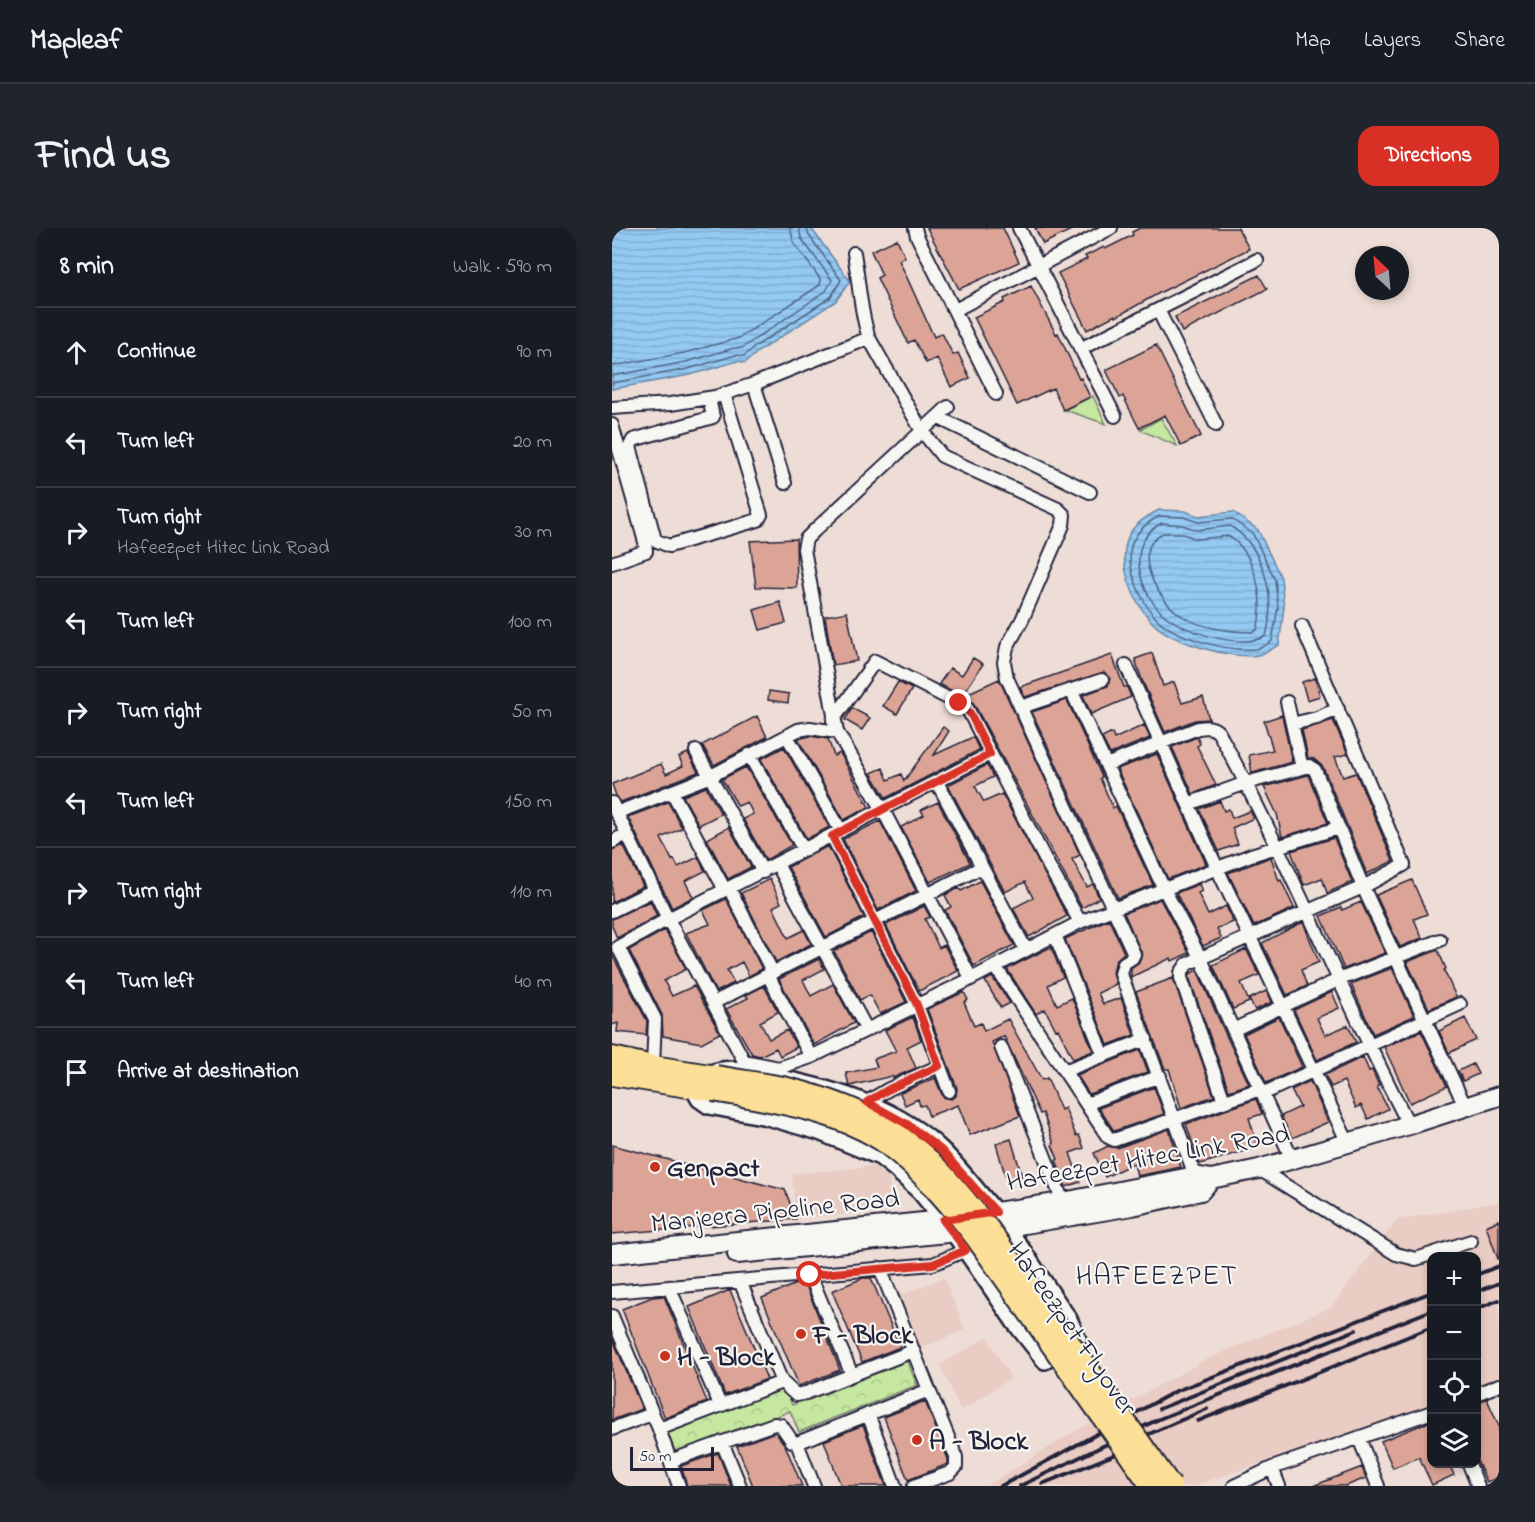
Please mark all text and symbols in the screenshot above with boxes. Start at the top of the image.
text: Mapleaf [30,21,122,62]
text: Map [1295,26,1331,56]
text: Layers [1364,26,1421,56]
text: Share [1454,26,1505,56]
text: Find us [36,126,171,187]
button: Directions [1358,126,1499,186]
north arrow [1355,246,1409,300]
text: 8 min [60,248,114,286]
text: Walk · 590 m [453,253,552,282]
icon: ahead [60,336,93,369]
text: Continue [117,336,196,368]
text: 90 m [517,338,552,367]
icon: left [60,426,93,459]
text: Turn left [117,426,194,458]
text: 20 m [513,428,552,457]
text: Turn right [117,502,202,534]
icon: right [60,516,93,549]
text: 30 m [515,518,552,547]
text: Hafeezpet Hitec Link Road [117,534,329,563]
icon: left [60,606,93,639]
text: Turn left [117,606,194,638]
text: 100 m [508,608,552,637]
route end [945,689,971,715]
icon: right [60,696,93,729]
text: Turn right [117,696,202,728]
text: 50 m [511,698,552,727]
icon: left [60,786,93,819]
text: Turn left [117,786,194,818]
text: 150 m [505,788,552,817]
icon: right [60,876,93,909]
text: Turn right [117,876,202,908]
text: 110 m [510,878,552,907]
icon: left [60,966,93,999]
text: Turn left [117,966,194,998]
text: 40 m [515,968,552,997]
icon: arrive [60,1056,93,1089]
text: Arrive at destination [117,1056,299,1088]
street label: Hafeezpet Hitec Link Road [1004,1115,1293,1204]
place label: Genpact [667,1150,761,1189]
marker: Genpact [648,1160,662,1174]
street label: Manjeera Pipeline Road [649,1180,901,1245]
street label: Hafeezpet Flyover [996,1234,1146,1425]
map controls [1427,1252,1481,1468]
button: + [1427,1252,1481,1306]
district label: HAFEEZPET [1076,1257,1238,1298]
route start [796,1261,822,1287]
button: − [1427,1306,1481,1360]
place label: F - Block [811,1317,914,1356]
marker: F - Block [794,1327,808,1341]
place label: H - Block [677,1339,776,1378]
marker: H - Block [658,1349,672,1363]
button: locate [1427,1360,1481,1414]
button: layers [1427,1414,1481,1468]
place label: A - Block [929,1423,1029,1462]
marker: A - Block [910,1433,924,1447]
scale bar [630,1444,714,1472]
text: 50 m [639,1445,671,1469]

